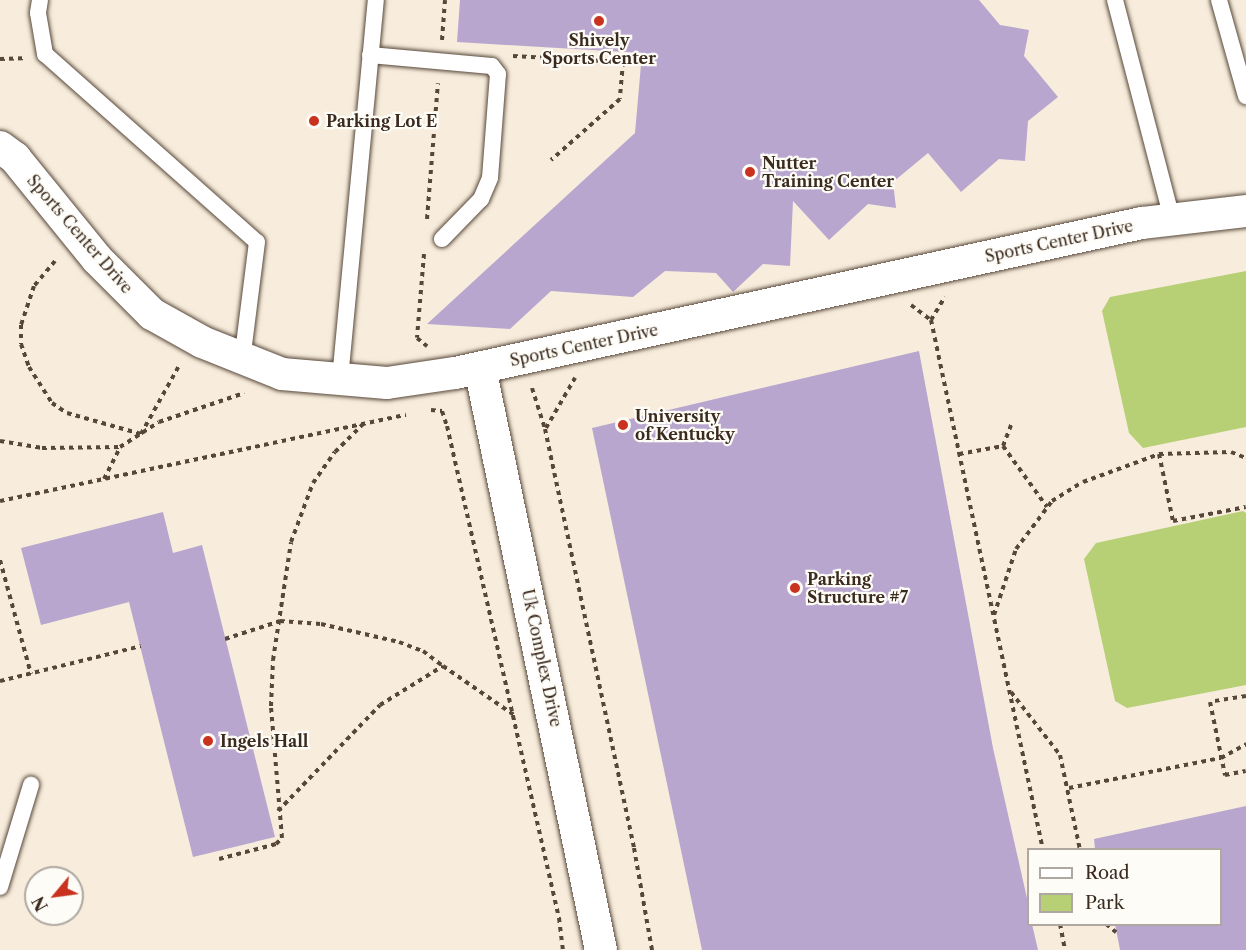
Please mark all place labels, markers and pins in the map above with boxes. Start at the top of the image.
marker: Shively Sports Center [592,14,606,28]
place label: Shively Sports Center [542,30,656,68]
place label: Parking Lot E [326,111,437,131]
marker: Parking Lot E [307,114,321,128]
place label: Nutter Training Center [762,153,894,191]
marker: Nutter Training Center [743,165,757,179]
place label: University of Kentucky [635,406,735,444]
marker: University of Kentucky [616,418,630,432]
place label: Parking Structure #7 [807,569,908,607]
marker: Parking Structure #7 [788,581,802,595]
place label: Ingels Hall [220,731,308,751]
marker: Ingels Hall [201,734,215,748]

